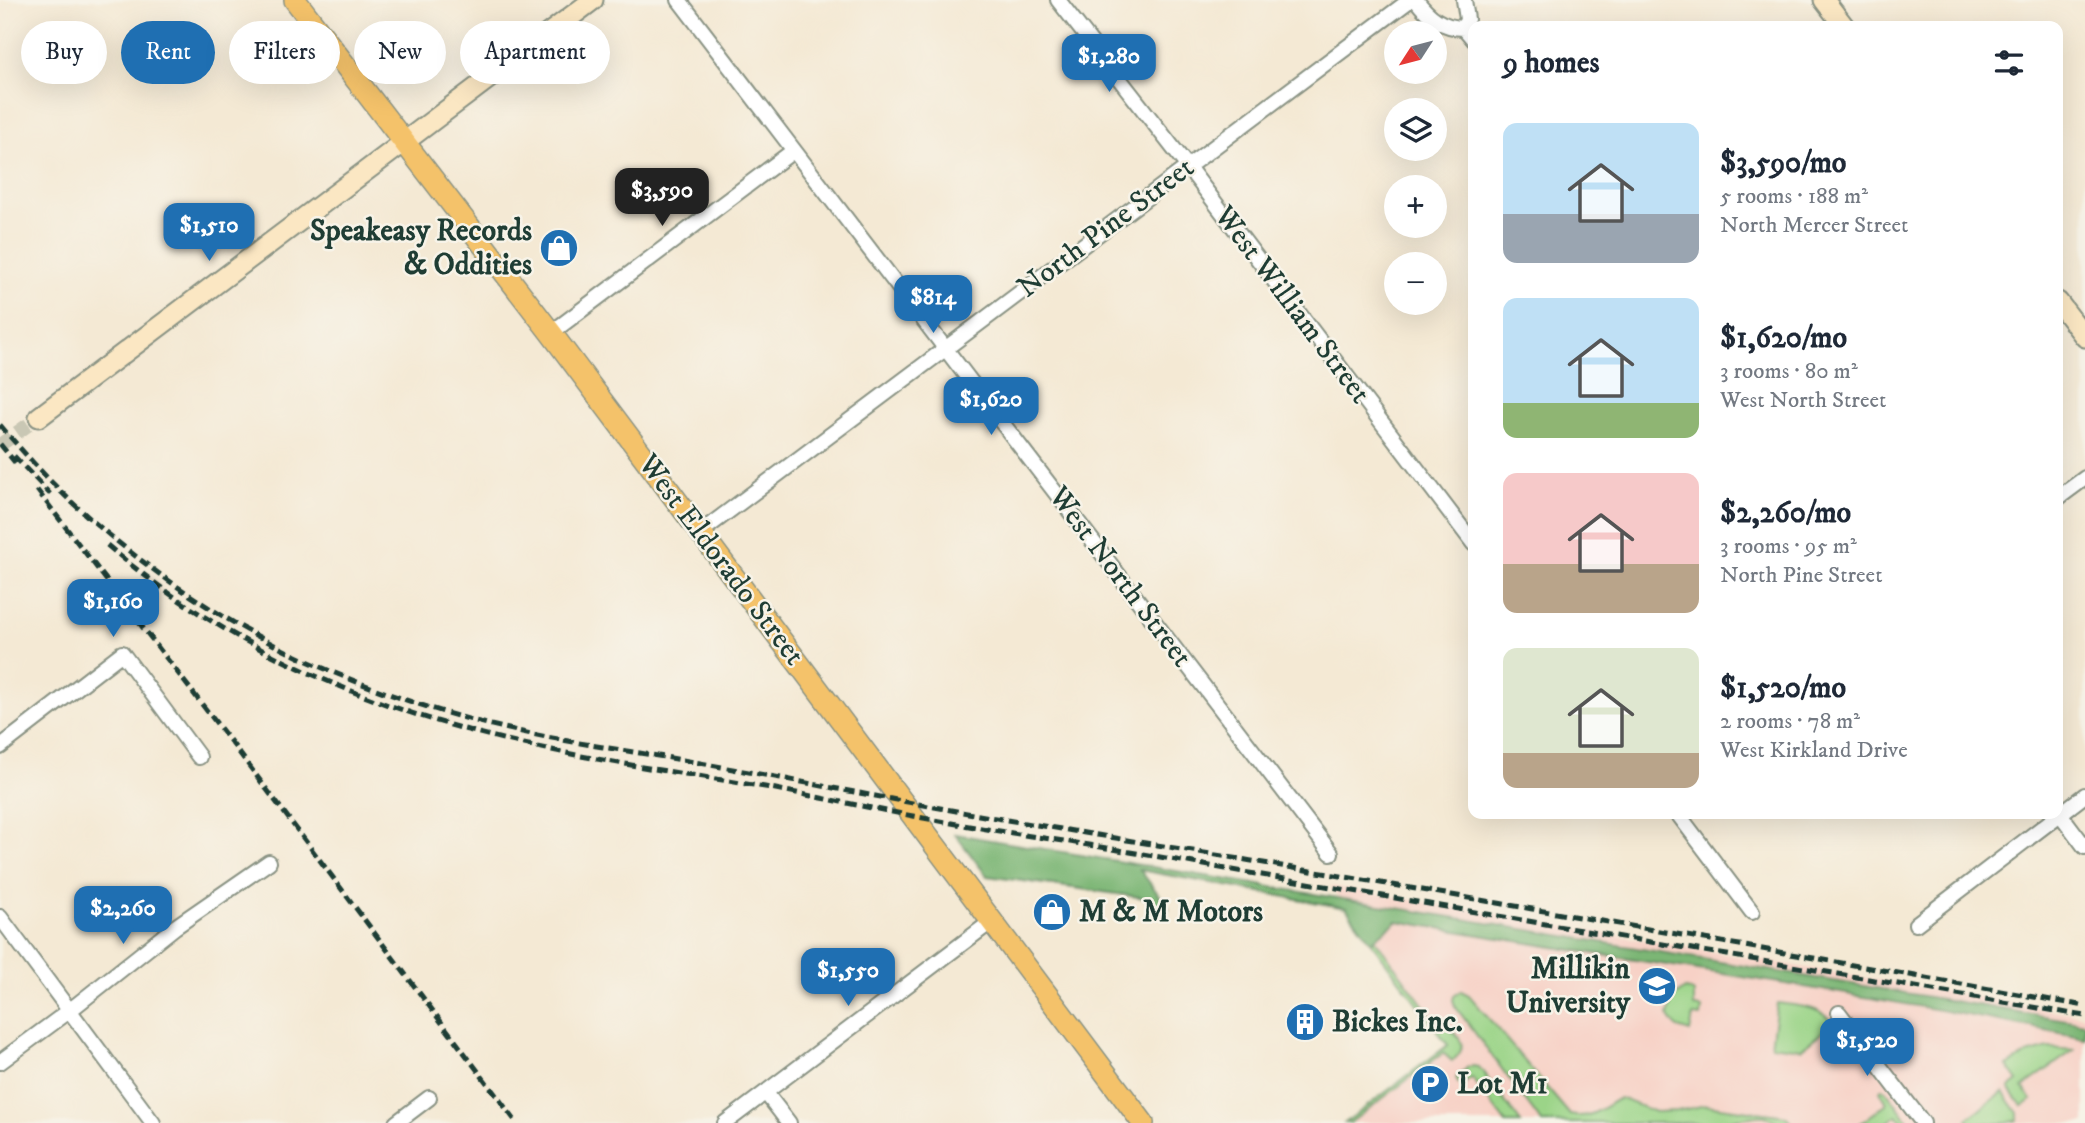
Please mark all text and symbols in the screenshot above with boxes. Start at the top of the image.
chip: Buy [21,21,107,84]
chip: Rent [121,21,215,84]
chip: Filters [229,21,340,84]
chip: New [354,21,446,84]
chip: Apartment [460,21,610,84]
north arrow [1384,21,1447,84]
map controls [1384,21,1447,315]
pin: $1,280 [1052,34,1166,94]
text: $1,280 [1078,42,1140,71]
icon: filters [1990,44,2028,82]
text: 9 homes [1503,45,1600,82]
button: layers [1384,98,1447,161]
text: $3,590/mo [1720,145,1846,182]
street label: North Pine Street [1010,149,1202,307]
icon: home [1559,151,1643,235]
pin: $3,590 [605,168,719,228]
button: + [1384,175,1447,238]
text: $3,590 [631,176,693,205]
text: 5 rooms · 188 m² [1720,182,1868,211]
street label: West William Street [1205,198,1378,411]
pin: $1,510 [152,204,266,263]
text: $1,510 [179,211,239,240]
text: North Mercer Street [1720,211,1908,240]
place label: Speakeasy Records & Oddities [310,213,532,284]
shop icon: Speakeasy Records & Oddities [538,227,580,269]
button: − [1384,252,1447,315]
pin: $814 [892,276,974,335]
text: $814 [910,283,956,312]
text: $1,620/mo [1720,320,1847,357]
icon: home [1559,326,1643,410]
text: 3 rooms · 80 m² [1720,357,1858,386]
pin: $1,620 [934,378,1048,437]
text: $1,620 [960,385,1022,414]
text: West North Street [1720,386,1886,415]
street label: West Eldorado Street [629,446,813,673]
street label: West North Street [1039,478,1200,675]
text: $2,260/mo [1720,495,1851,532]
icon: home [1559,501,1643,585]
text: 3 rooms · 95 m² [1720,532,1857,561]
text: North Pine Street [1720,561,1883,590]
pin: $1,160 [56,580,170,639]
text: $1,160 [83,587,143,616]
text: $1,520/mo [1720,670,1846,707]
icon: home [1559,676,1643,760]
text: 2 rooms · 78 m² [1720,707,1860,736]
text: West Kirkland Drive [1720,736,1908,765]
pin: $2,260 [66,886,180,946]
shop icon: M & M Motors [1031,891,1073,933]
text: $2,260 [90,894,156,923]
place label: M & M Motors [1079,894,1263,931]
pin: $1,550 [791,948,905,1008]
place label: Millikin University [1506,951,1631,1022]
text: $1,550 [817,956,879,985]
school or university icon: Millikin University [1636,965,1678,1007]
building icon: Bickes Inc. [1284,1001,1326,1043]
place label: Bickes Inc. [1332,1004,1463,1041]
pin: $1,520 [1810,1018,1924,1078]
text: $1,520 [1836,1026,1898,1055]
parking icon: Lot M1 [1409,1063,1451,1105]
place label: Lot M1 [1457,1066,1548,1103]

